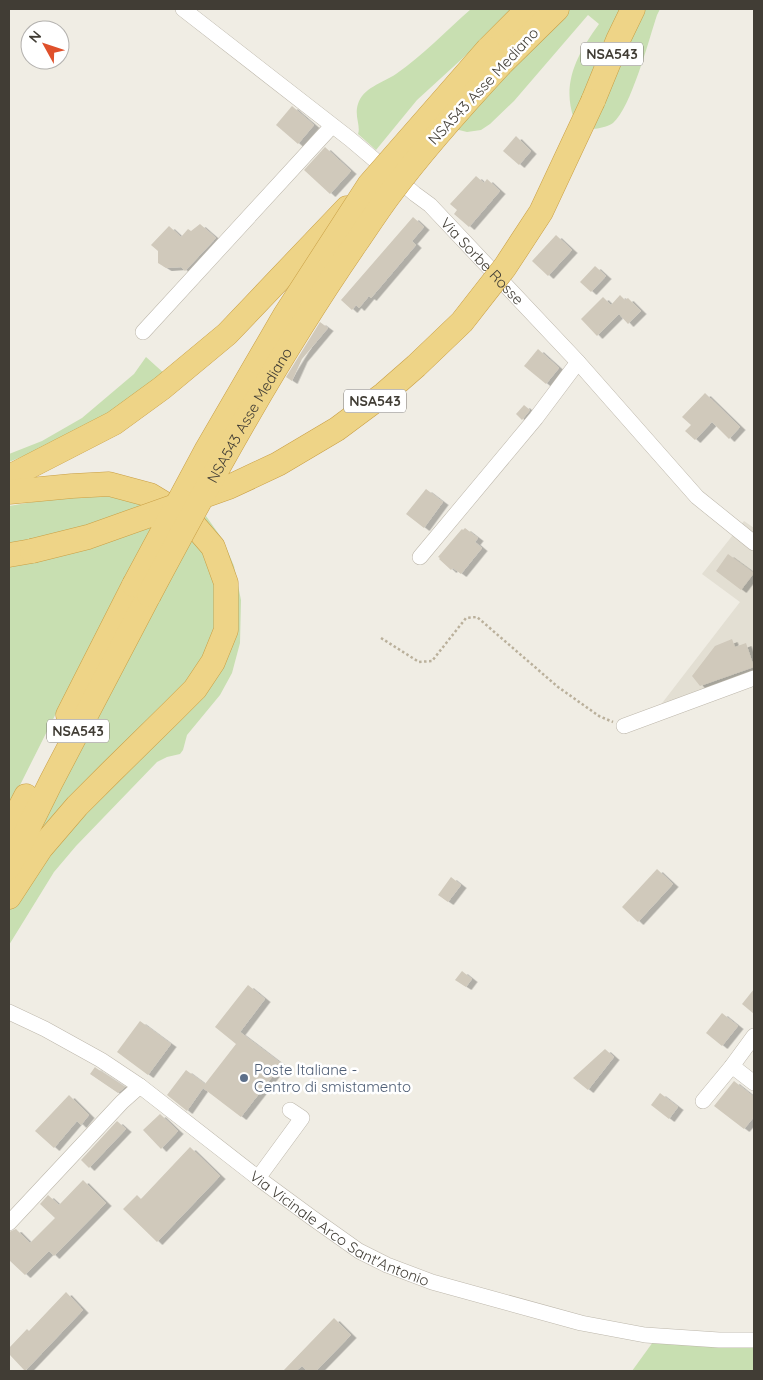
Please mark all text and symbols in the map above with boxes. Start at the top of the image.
north arrow [20,20,70,70]
street label: NSA543 Asse Mediano [424,23,542,149]
text: N [25,27,45,46]
road number: NSA543 [581,42,643,66]
street label: Via Sorbe Rosse [437,213,528,308]
street label: NSA543 Asse Mediano [202,344,296,486]
road number: NSA543 [344,390,406,412]
road number: NSA543 [47,719,109,742]
place label: Poste Italiane - Centro di smistamento [254,1060,411,1096]
marker: Poste Italiane - Centro di smistamento [238,1072,250,1084]
street label: Via Vicinale Arco Sant'Antonio [246,1166,432,1290]

